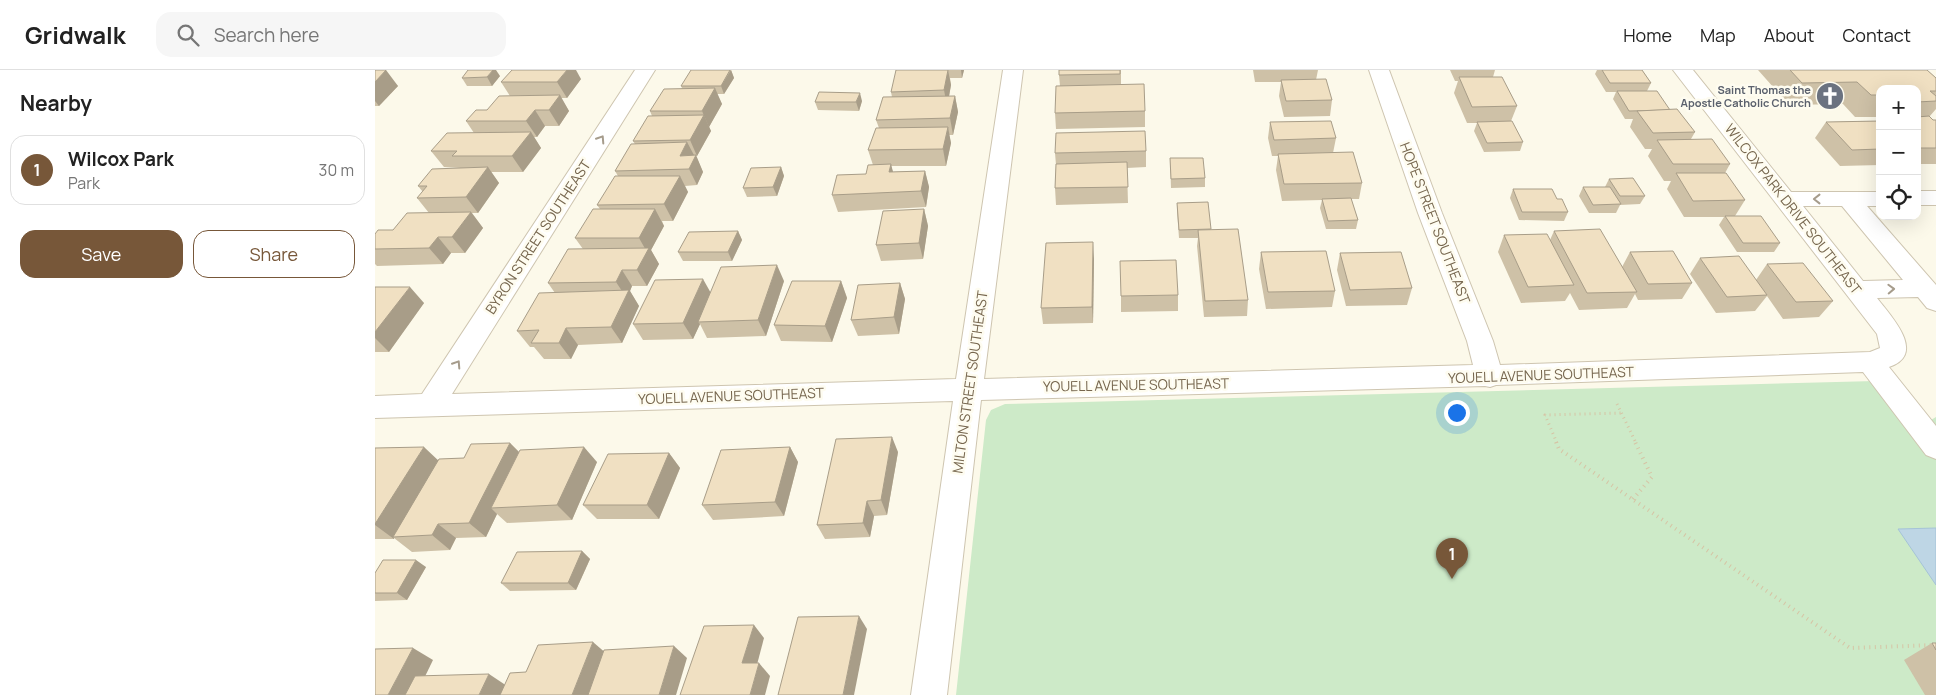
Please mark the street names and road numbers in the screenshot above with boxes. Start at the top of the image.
street label: WILCOX PARK DRIVE SOUTHEAST [1721,120,1866,298]
street label: HOPE STREET SOUTHEAST [1396,139,1475,307]
street label: BYRON STREET SOUTHEAST [481,156,595,317]
street label: MILTON STREET SOUTHEAST [947,289,992,474]
street label: YOUELL AVENUE SOUTHEAST [1448,362,1635,387]
street label: YOUELL AVENUE SOUTHEAST [1043,373,1230,396]
street label: YOUELL AVENUE SOUTHEAST [638,383,825,408]

